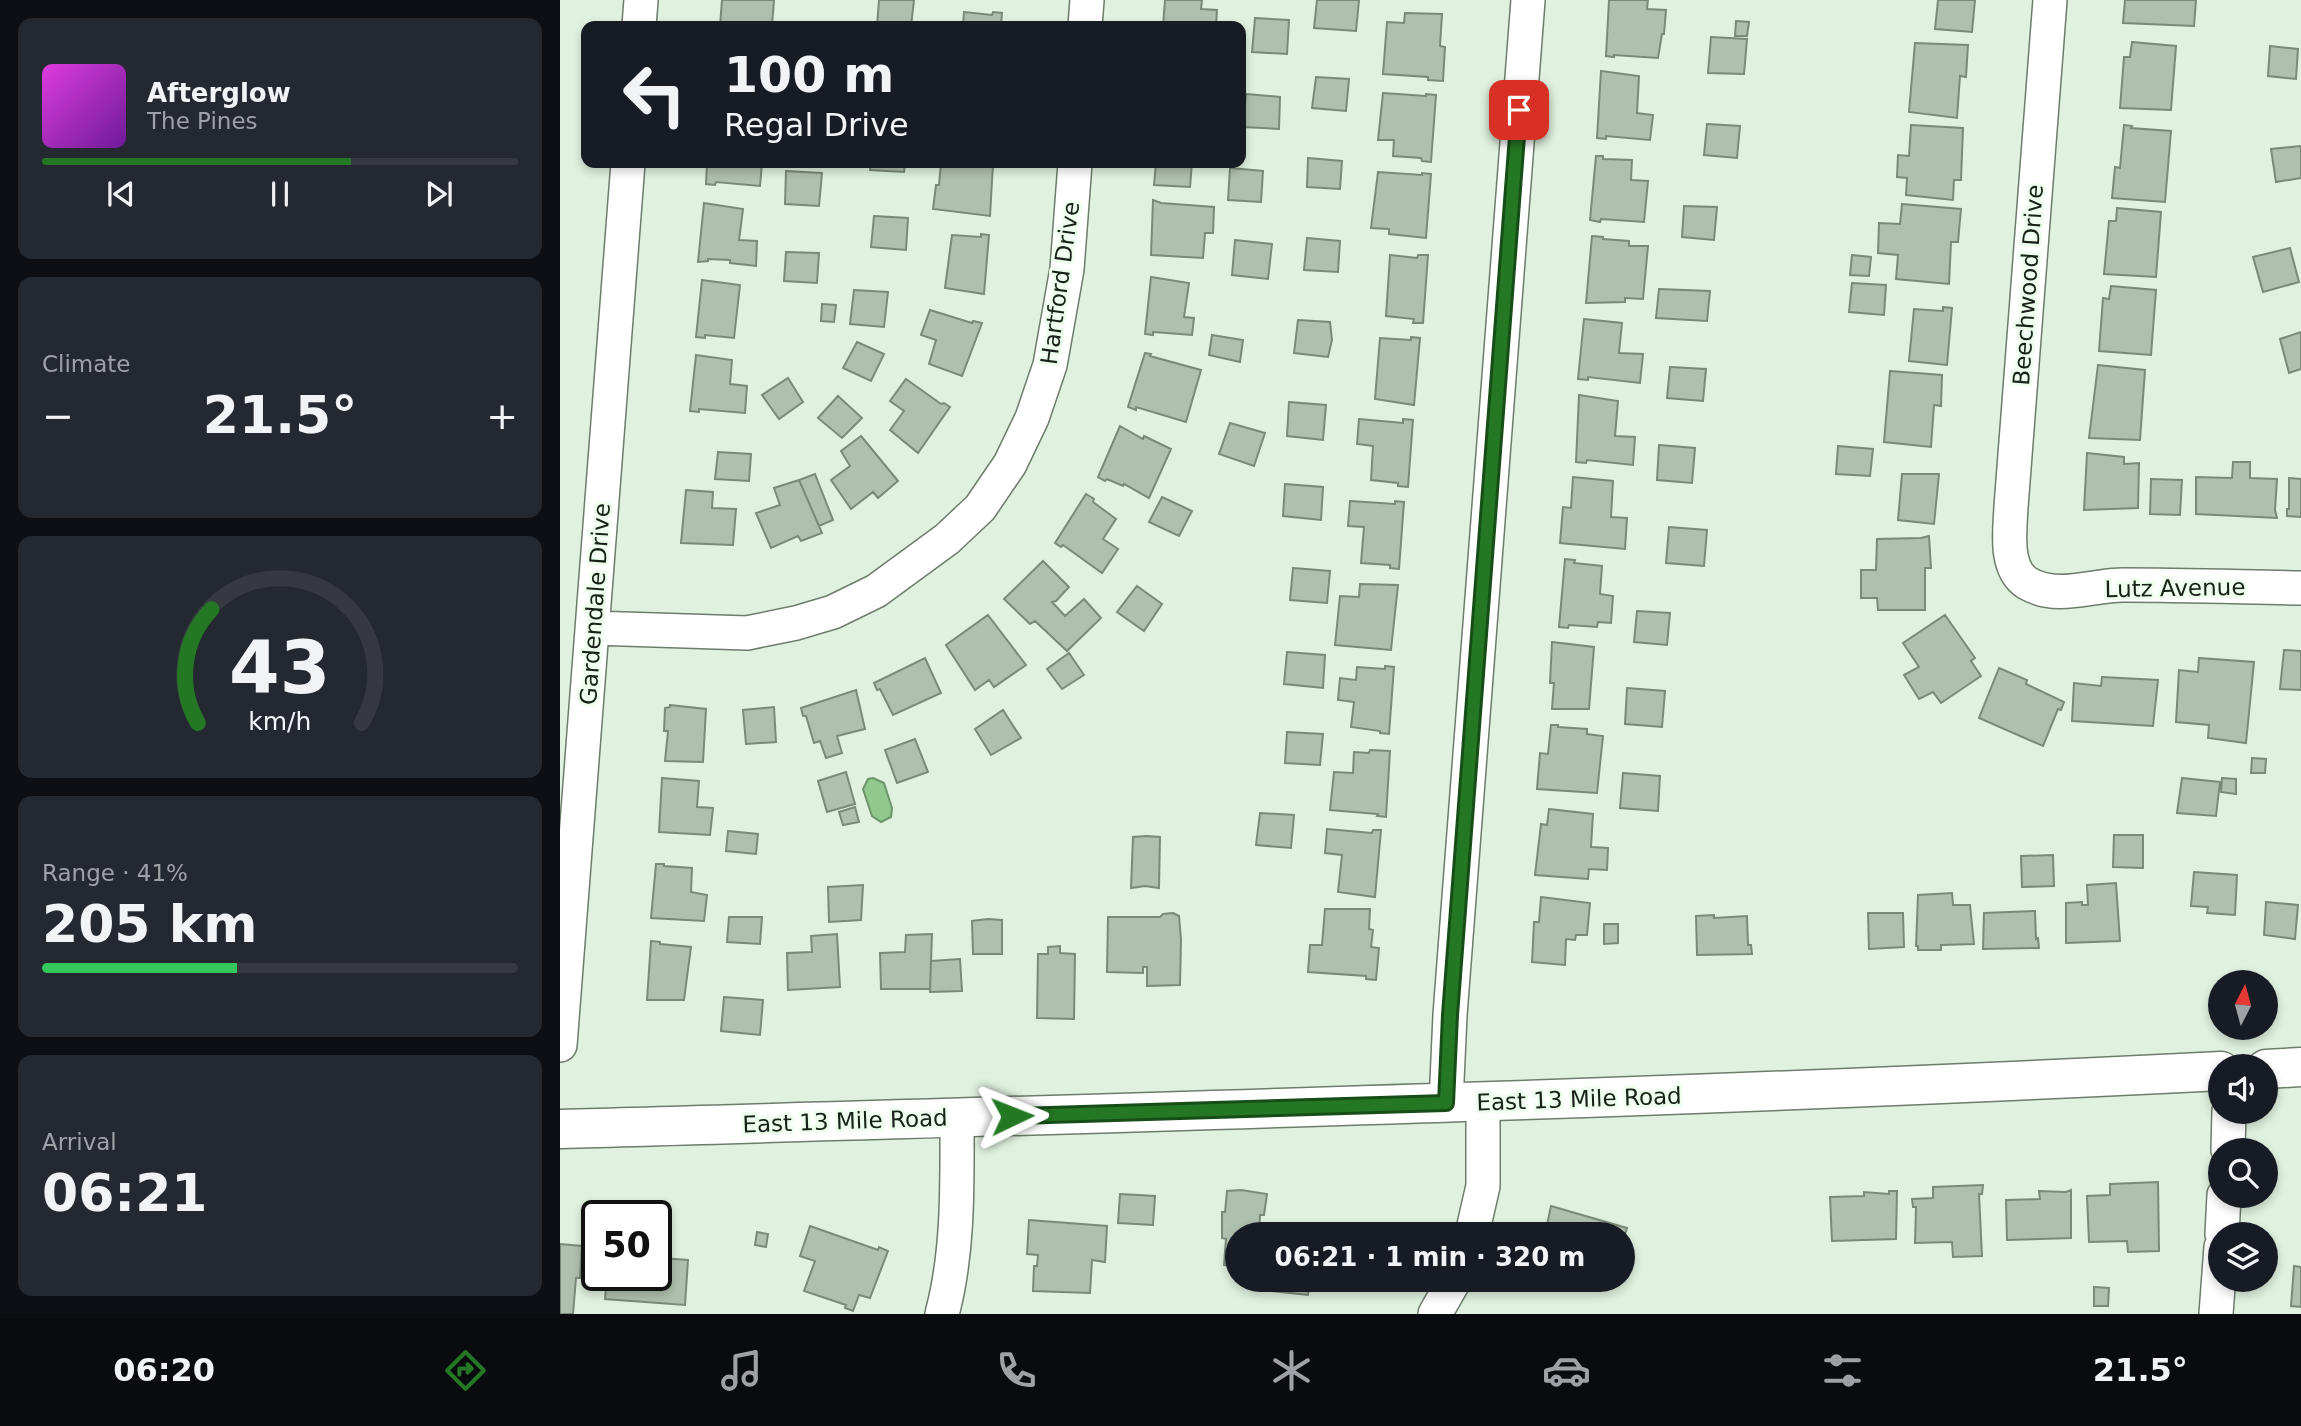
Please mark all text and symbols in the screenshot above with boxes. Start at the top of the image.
text: 100 m [724,47,894,104]
icon: left [609,49,700,140]
text: Afterglow [147,78,291,108]
pin [1489,80,1549,140]
icon: arrive [1500,91,1538,129]
text: Regal Drive [724,106,909,144]
text: The Pines [147,108,258,134]
icon: previous [102,175,140,213]
icon: pause [261,175,299,213]
icon: next [420,175,458,213]
street label: Beechwood Drive [2008,184,2048,386]
street label: Hartford Drive [1036,200,1084,366]
text: Climate [42,351,131,377]
text: 21.5° [203,385,357,445]
text: − [42,394,74,438]
text: + [486,394,518,438]
street label: Gardendale Drive [575,502,615,706]
street label: Lutz Avenue [2104,574,2246,602]
text: 43 [229,625,331,710]
text: km/h [248,707,312,736]
text: Range · 41% [42,860,188,886]
text: 205 km [42,894,257,954]
north arrow [2208,970,2278,1040]
map controls [2208,970,2278,1292]
button: sound [2208,1054,2278,1124]
position arrow [975,1079,1049,1153]
street label: East 13 Mile Road [1476,1082,1682,1116]
street label: East 13 Mile Road [742,1104,948,1138]
text: Arrival [42,1129,117,1155]
button: search [2208,1138,2278,1208]
text: 06:21 [42,1163,208,1223]
speed limit sign: 50 [581,1200,672,1291]
button: layers [2208,1222,2278,1292]
text: 06:21 · 1 min · 320 m [1275,1242,1585,1272]
icon: directions [441,1346,490,1395]
icon: music [717,1346,766,1395]
icon: phone [992,1346,1041,1395]
icon: climate [1267,1346,1316,1395]
icon: car [1542,1346,1591,1395]
icon: filters [1818,1346,1867,1395]
text: 06:20 [113,1351,215,1389]
text: 21.5° [2093,1351,2188,1389]

